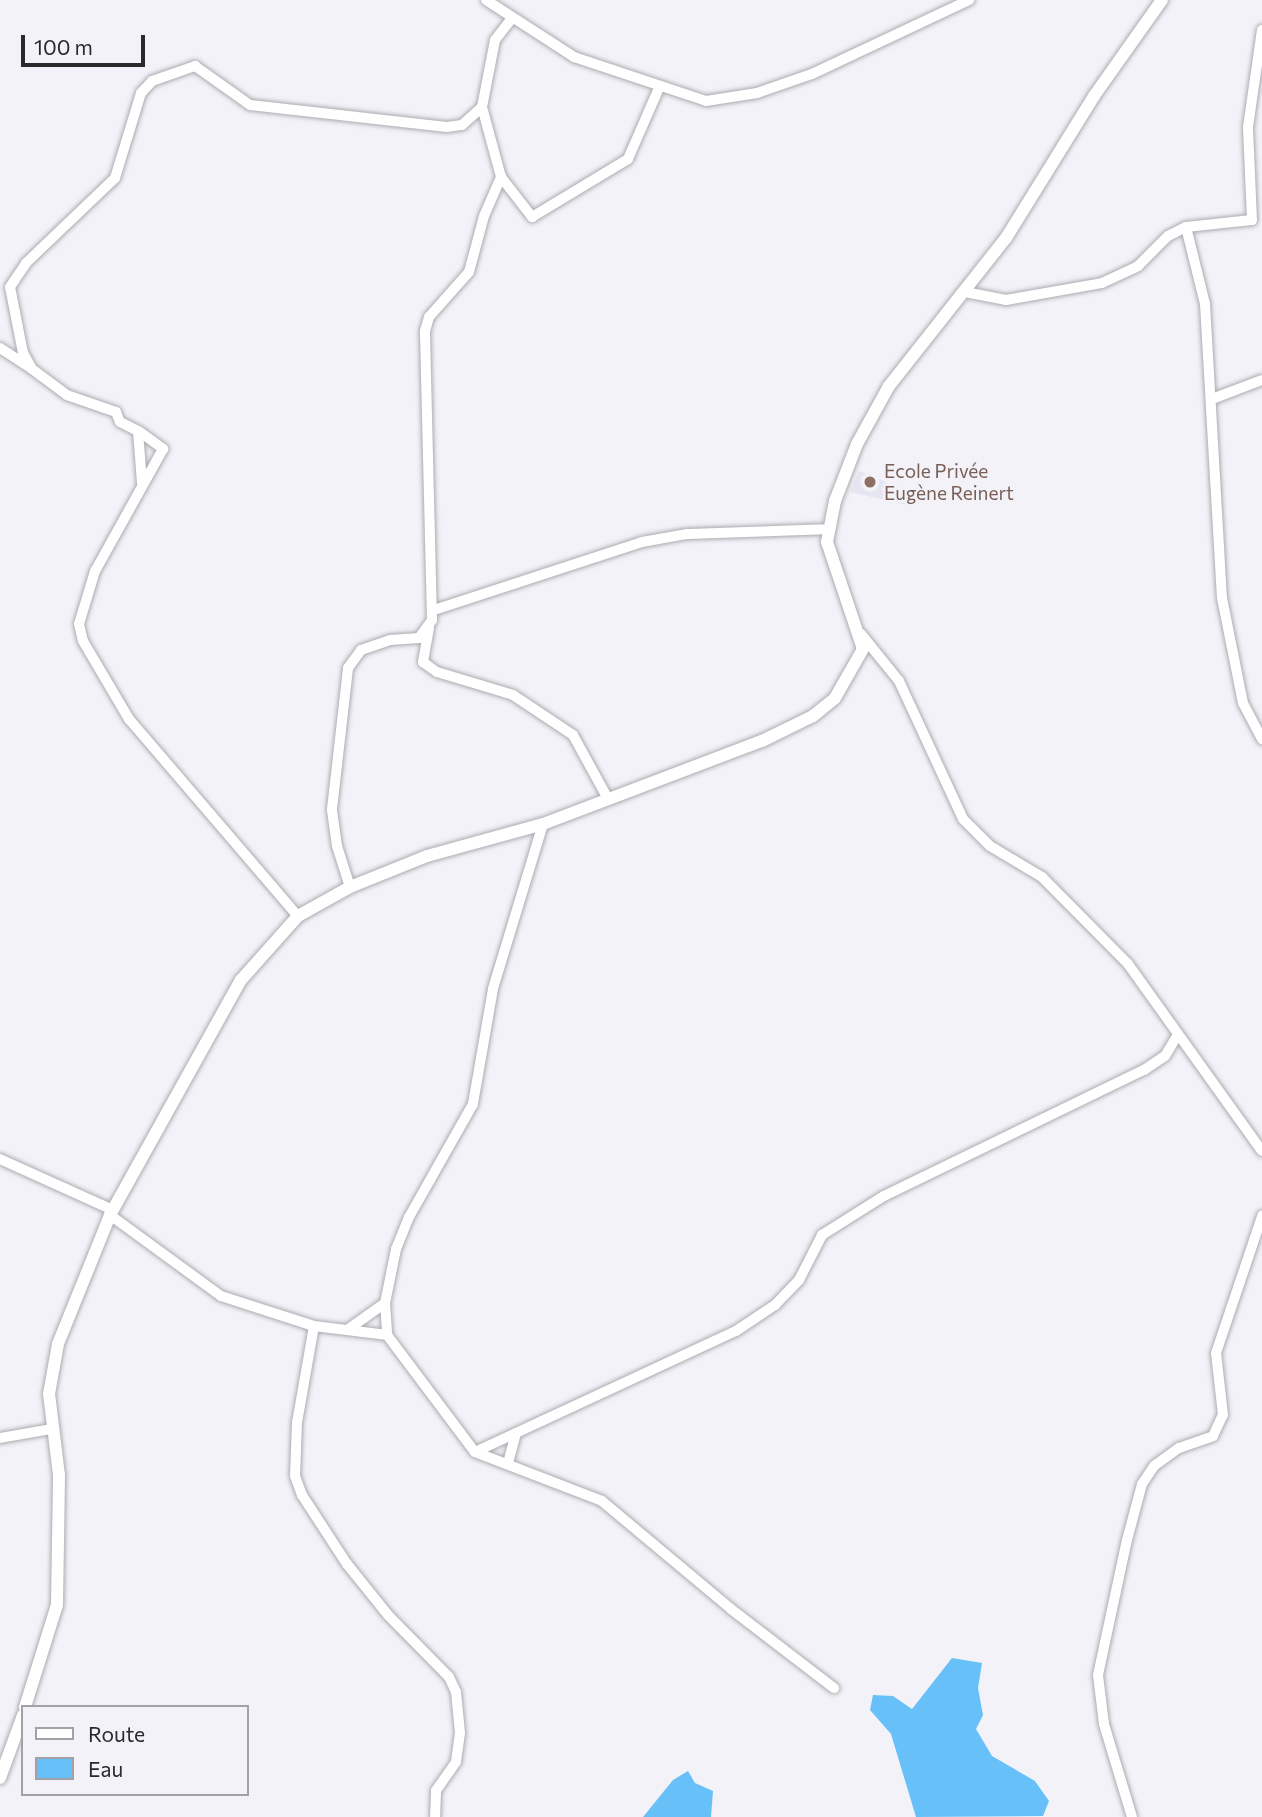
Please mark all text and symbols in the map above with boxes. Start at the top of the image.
scale bar [24,21,149,65]
text: 100 m [34,34,93,59]
place label: Ecole Privée Eugène Reinert [884,460,1014,504]
marker: Ecole Privée Eugène Reinert [862,474,878,490]
legend [21,1705,248,1796]
text: Route [88,1721,145,1746]
text: Eau [88,1756,123,1781]

